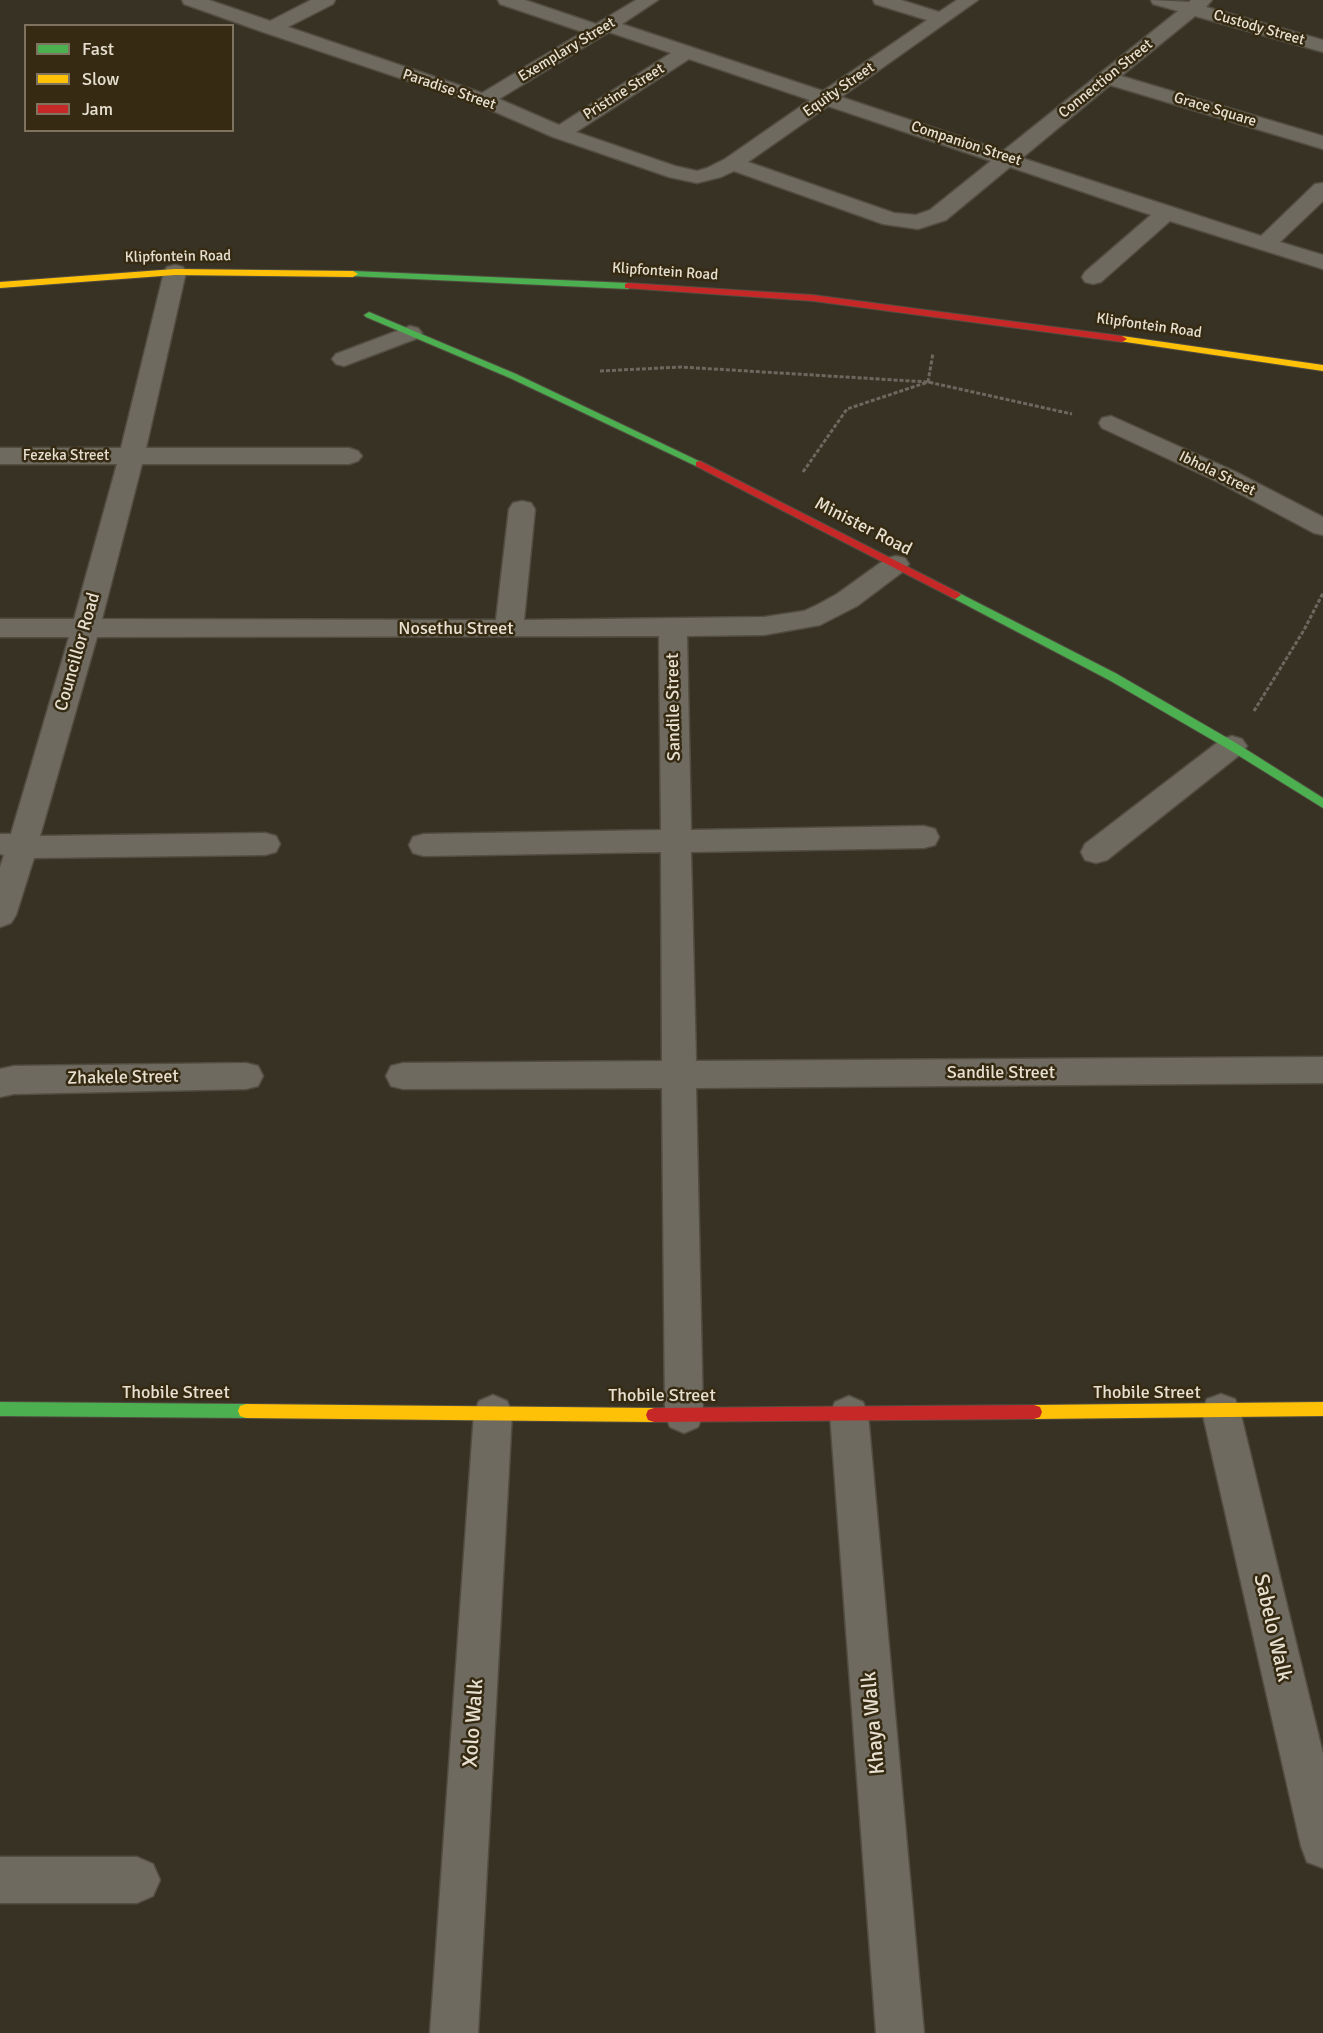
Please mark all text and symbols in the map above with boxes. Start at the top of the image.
street label: Custody Street [1211,6,1307,50]
street label: Exemplary Street [515,14,619,86]
legend [24,24,234,132]
street label: Connection Street [1055,36,1157,122]
text: Fast [82,38,114,60]
street label: Equity Street [800,59,878,121]
street label: Pristine Street [580,60,668,124]
street label: Paradise Street [400,66,498,114]
text: Slow [82,68,119,90]
street label: Grace Square [1172,89,1258,131]
text: Jam [82,98,113,120]
street label: Companion Street [909,118,1023,170]
street label: Klipfontein Road [125,247,231,267]
street label: Klipfontein Road [611,259,719,285]
street label: Klipfontein Road [1095,310,1203,342]
street label: Fezeka Street [23,447,109,465]
street label: Ibhola Street [1176,448,1258,500]
street label: Minister Road [811,493,915,561]
street label: Councillor Road [51,590,105,714]
street label: Nosethu Street [398,618,514,640]
street label: Sandile Street [662,653,686,761]
street label: Sandile Street [947,1062,1055,1084]
street label: Zhakele Street [67,1066,179,1090]
street label: Thobile Street [122,1382,230,1404]
street label: Thobile Street [1093,1382,1201,1404]
street label: Thobile Street [608,1385,716,1407]
street label: Sabelo Walk [1247,1572,1297,1684]
street label: Khaya Walk [857,1670,891,1776]
street label: Xolo Walk [458,1678,490,1768]

